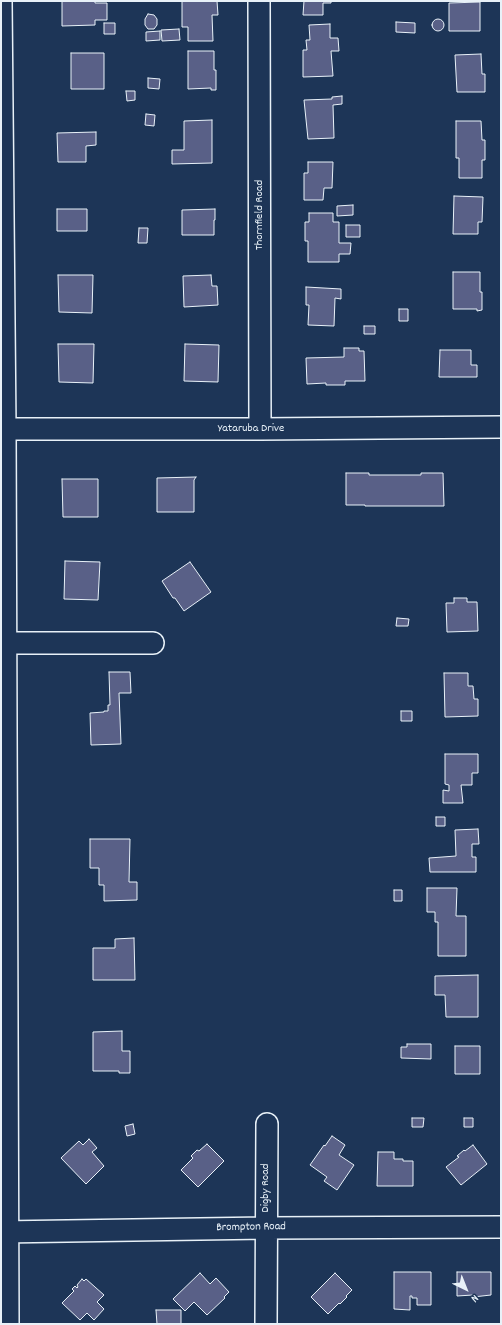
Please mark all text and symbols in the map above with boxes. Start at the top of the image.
street label: Thornfield Road [253,180,267,250]
street label: Yataruba Drive [218,422,284,436]
street label: Digby Road [259,1164,273,1212]
street label: Brompton Road [216,1220,286,1236]
north arrow [446,1269,486,1309]
text: N [467,1290,482,1305]

